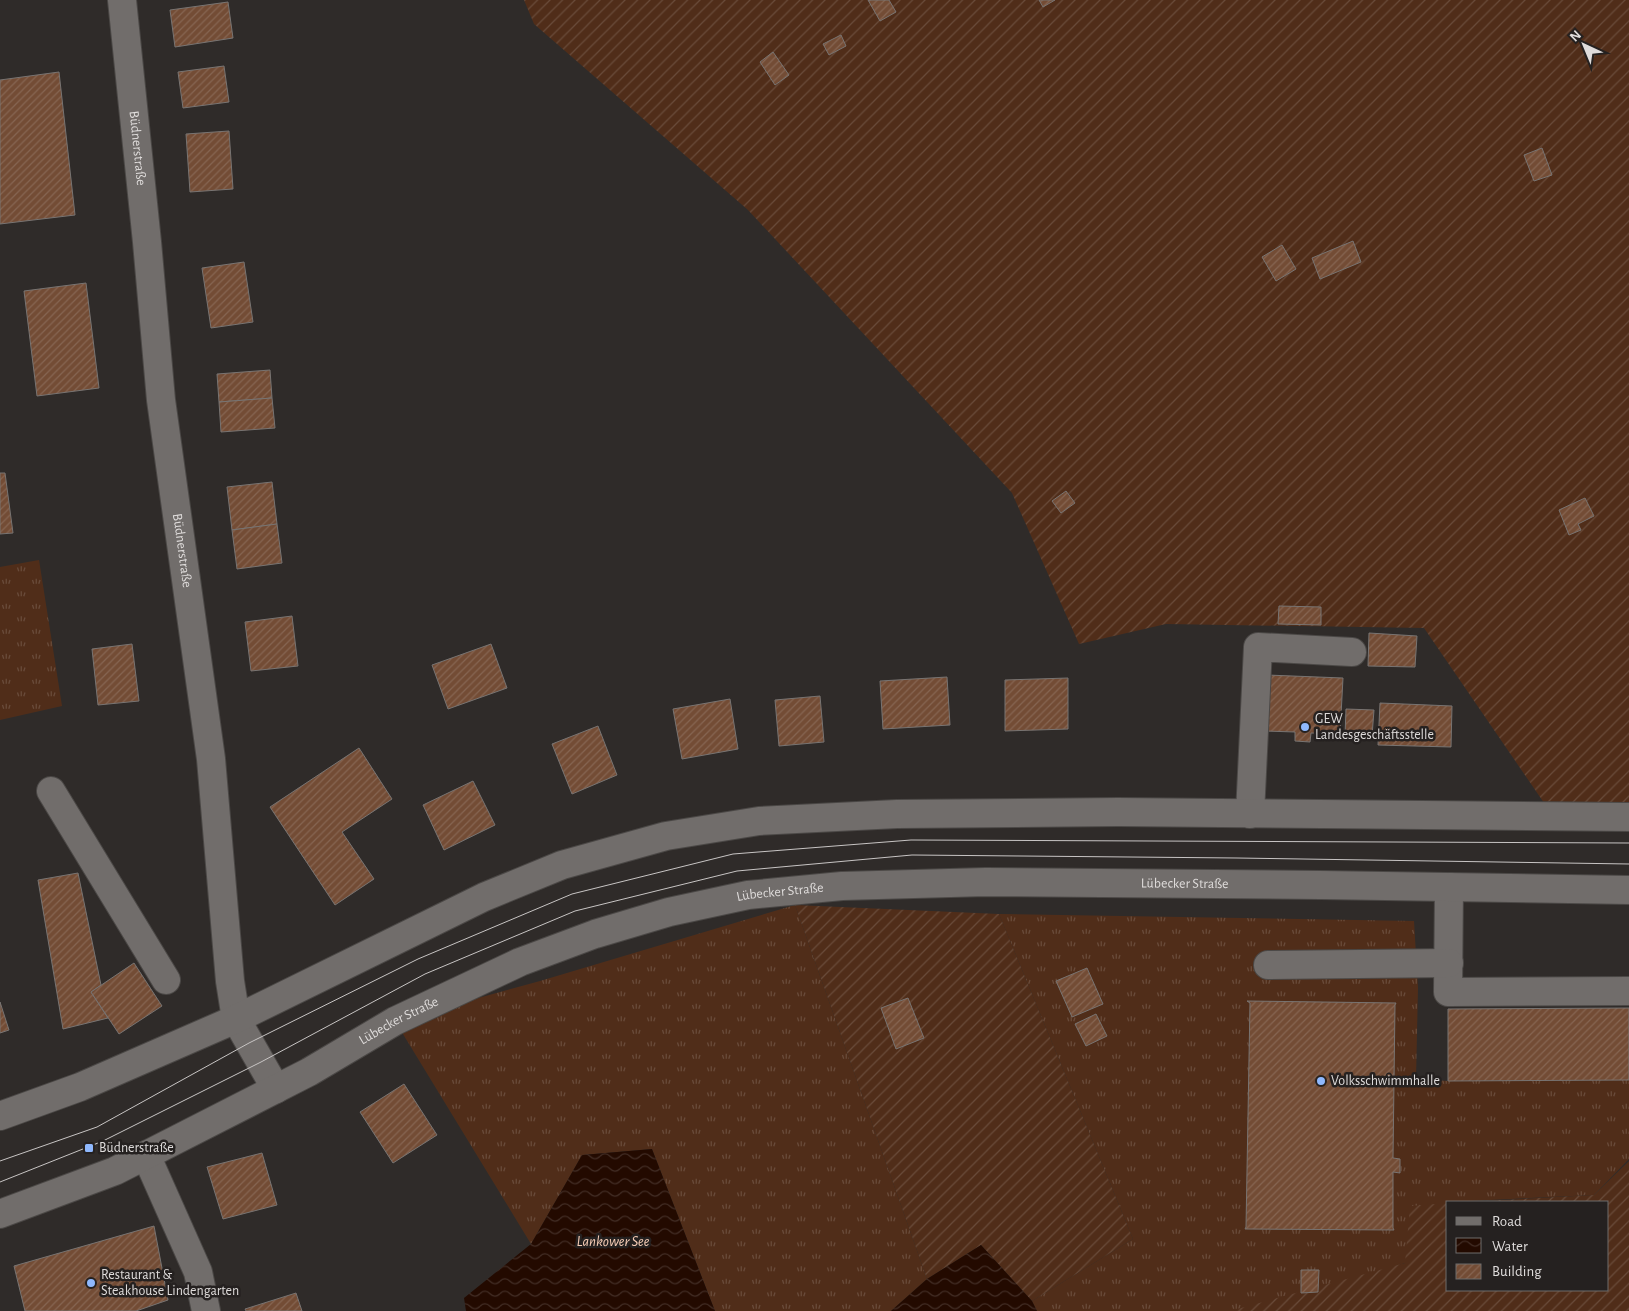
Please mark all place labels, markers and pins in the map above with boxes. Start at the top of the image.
place label: GEW Landesgeschäftsstelle [1315,712,1434,742]
marker: GEW Landesgeschäftsstelle [1299,721,1311,733]
place label: Volksschwimmhalle [1331,1074,1440,1088]
marker: Volksschwimmhalle [1315,1075,1327,1087]
place label: Büdnerstraße [99,1141,174,1155]
marker: Büdnerstraße [83,1142,95,1154]
place label: Restaurant & Steakhouse Lindengarten [101,1268,239,1298]
marker: Restaurant & Steakhouse Lindengarten [85,1277,97,1289]

